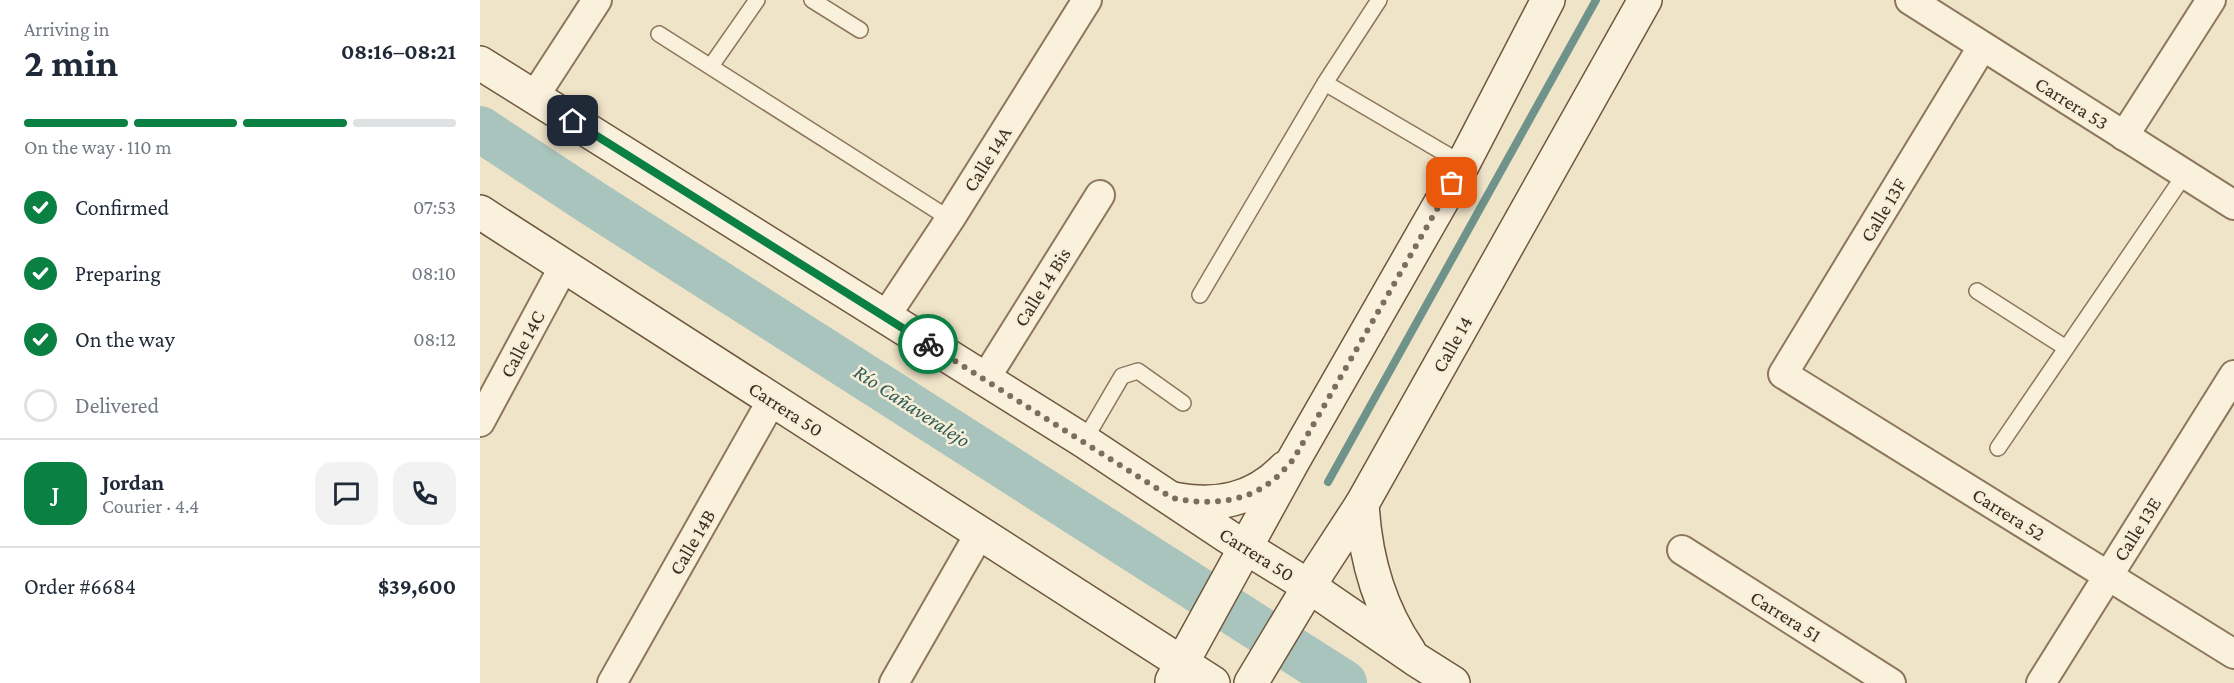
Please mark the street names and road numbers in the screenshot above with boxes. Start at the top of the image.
street label: Carrera 53 [2031,72,2113,134]
street label: Calle 14A [959,122,1016,195]
street label: Calle 13F [1856,174,1911,246]
street label: Calle 14 Bis [1009,243,1075,330]
street label: Calle 14C [495,307,549,381]
street label: Calle 14 [1428,312,1476,376]
street label: Carrera 50 [745,377,827,441]
street label: Carrera 52 [1969,483,2049,545]
street label: Calle 13E [2109,493,2165,565]
street label: Calle 14B [665,505,720,579]
street label: Carrera 50 [1216,522,1298,586]
street label: Carrera 51 [1747,586,1825,646]

